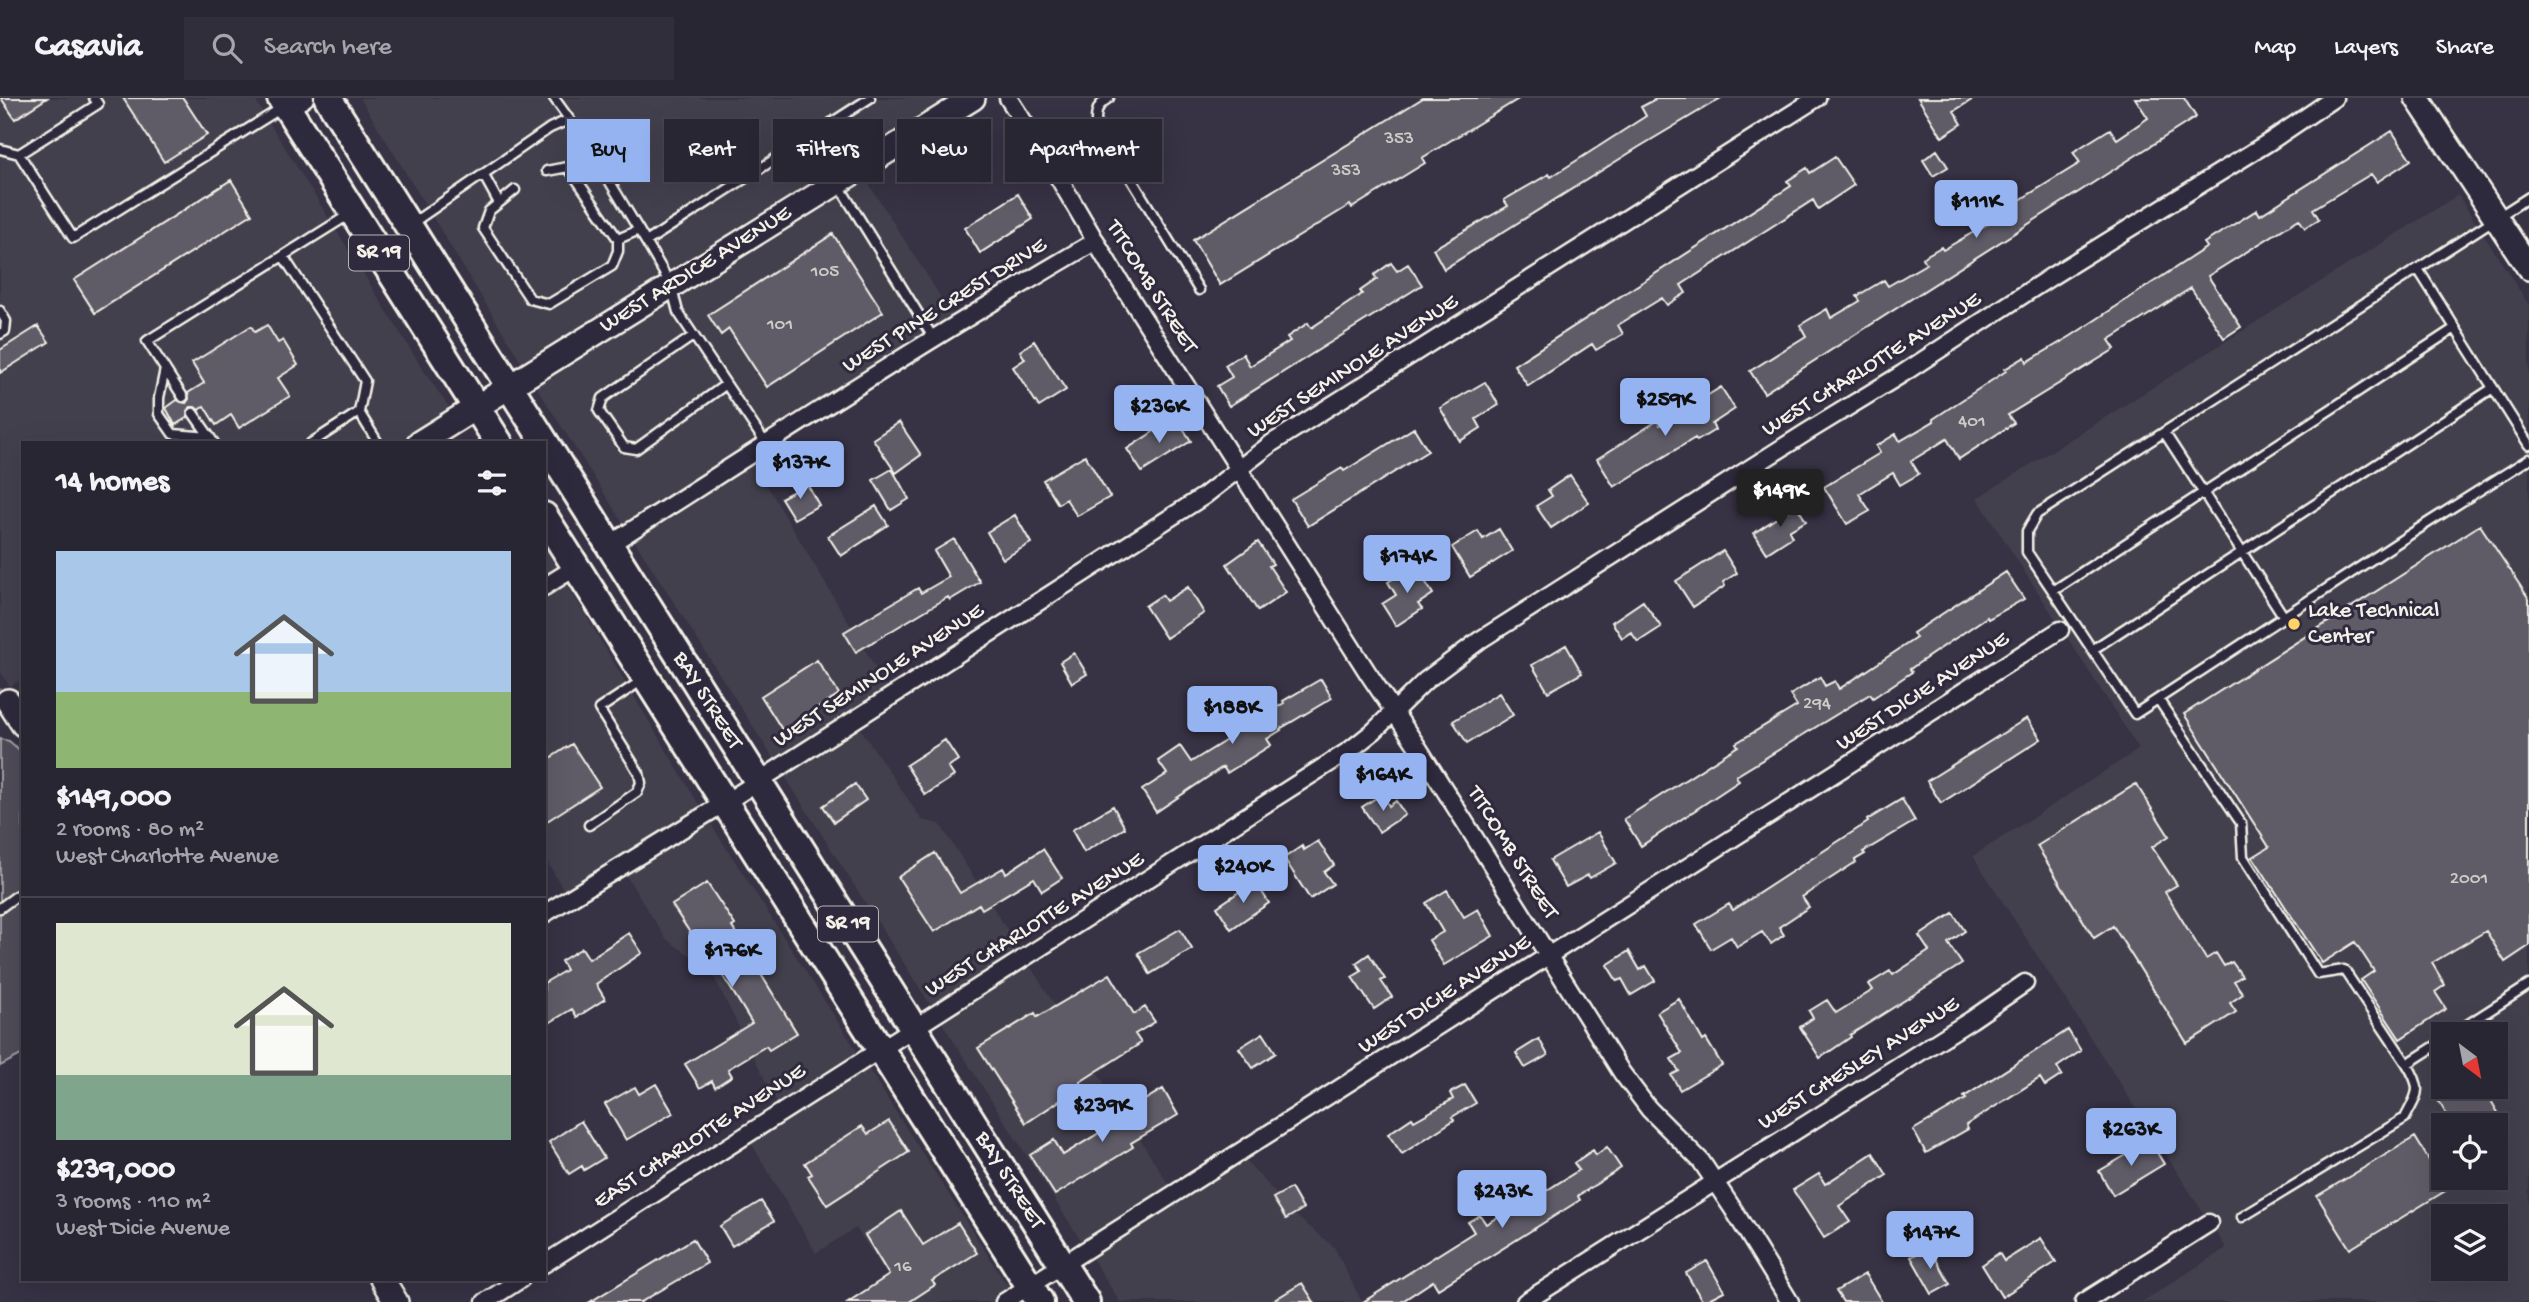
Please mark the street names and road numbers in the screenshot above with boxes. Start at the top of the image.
street label: WEST ARDICE AVENUE [595,199,798,340]
street label: TITCOMB STREET [1098,214,1203,359]
street label: WEST PINE CREST DRIVE [838,231,1053,380]
road number: SR 19 [349,236,409,270]
street label: WEST CHARLOTTE AVENUE [1758,286,1988,444]
street label: WEST SEMINOLE AVENUE [1243,288,1465,445]
street label: WEST SEMINOLE AVENUE [769,597,991,754]
street label: WEST DICIE AVENUE [1832,625,2016,758]
street label: BAY STREET [666,646,749,755]
street label: TITCOMB STREET [1459,780,1564,925]
street label: WEST CHARLOTTE AVENUE [921,846,1151,1004]
road number: SR 19 [818,906,878,942]
street label: WEST DICIE AVENUE [1354,928,1538,1061]
street label: WEST CHESLEY AVENUE [1754,990,1966,1137]
street label: EAST CHARLOTTE AVENUE [589,1057,812,1216]
street label: BAY STREET [968,1126,1051,1235]

